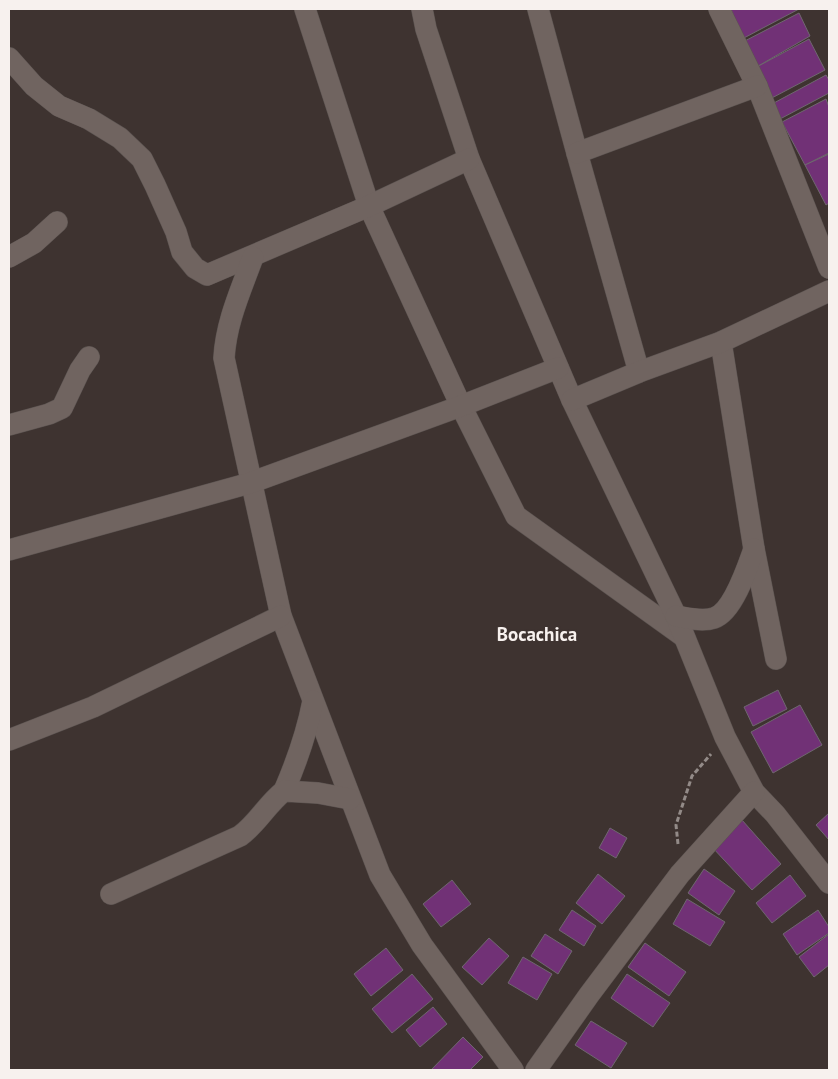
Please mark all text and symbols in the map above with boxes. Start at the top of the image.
district label: Bocachica [497,622,577,646]

